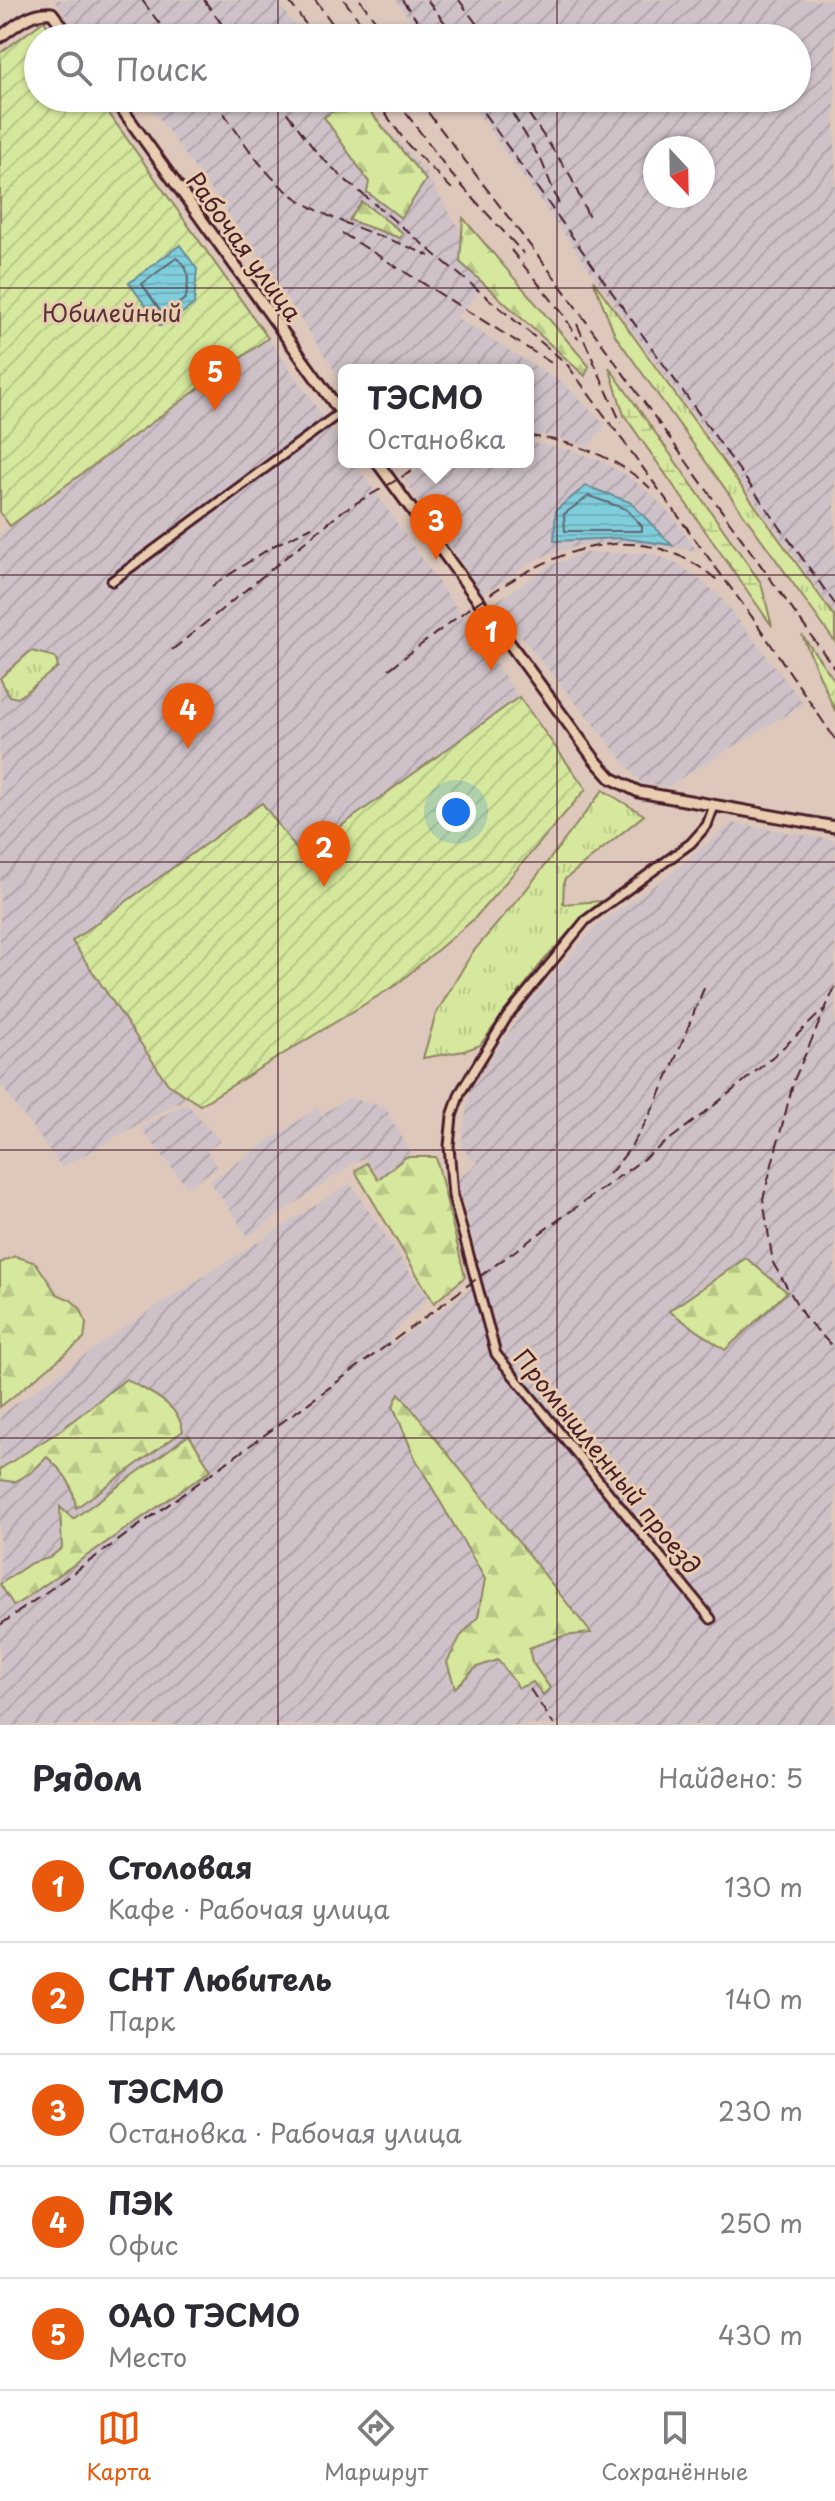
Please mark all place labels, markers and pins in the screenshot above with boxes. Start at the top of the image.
pin: 5 [189,345,241,411]
pin: 3 [410,494,462,560]
pin: 1 [465,605,517,671]
pin: 4 [162,683,214,749]
pin: 2 [298,821,350,887]

